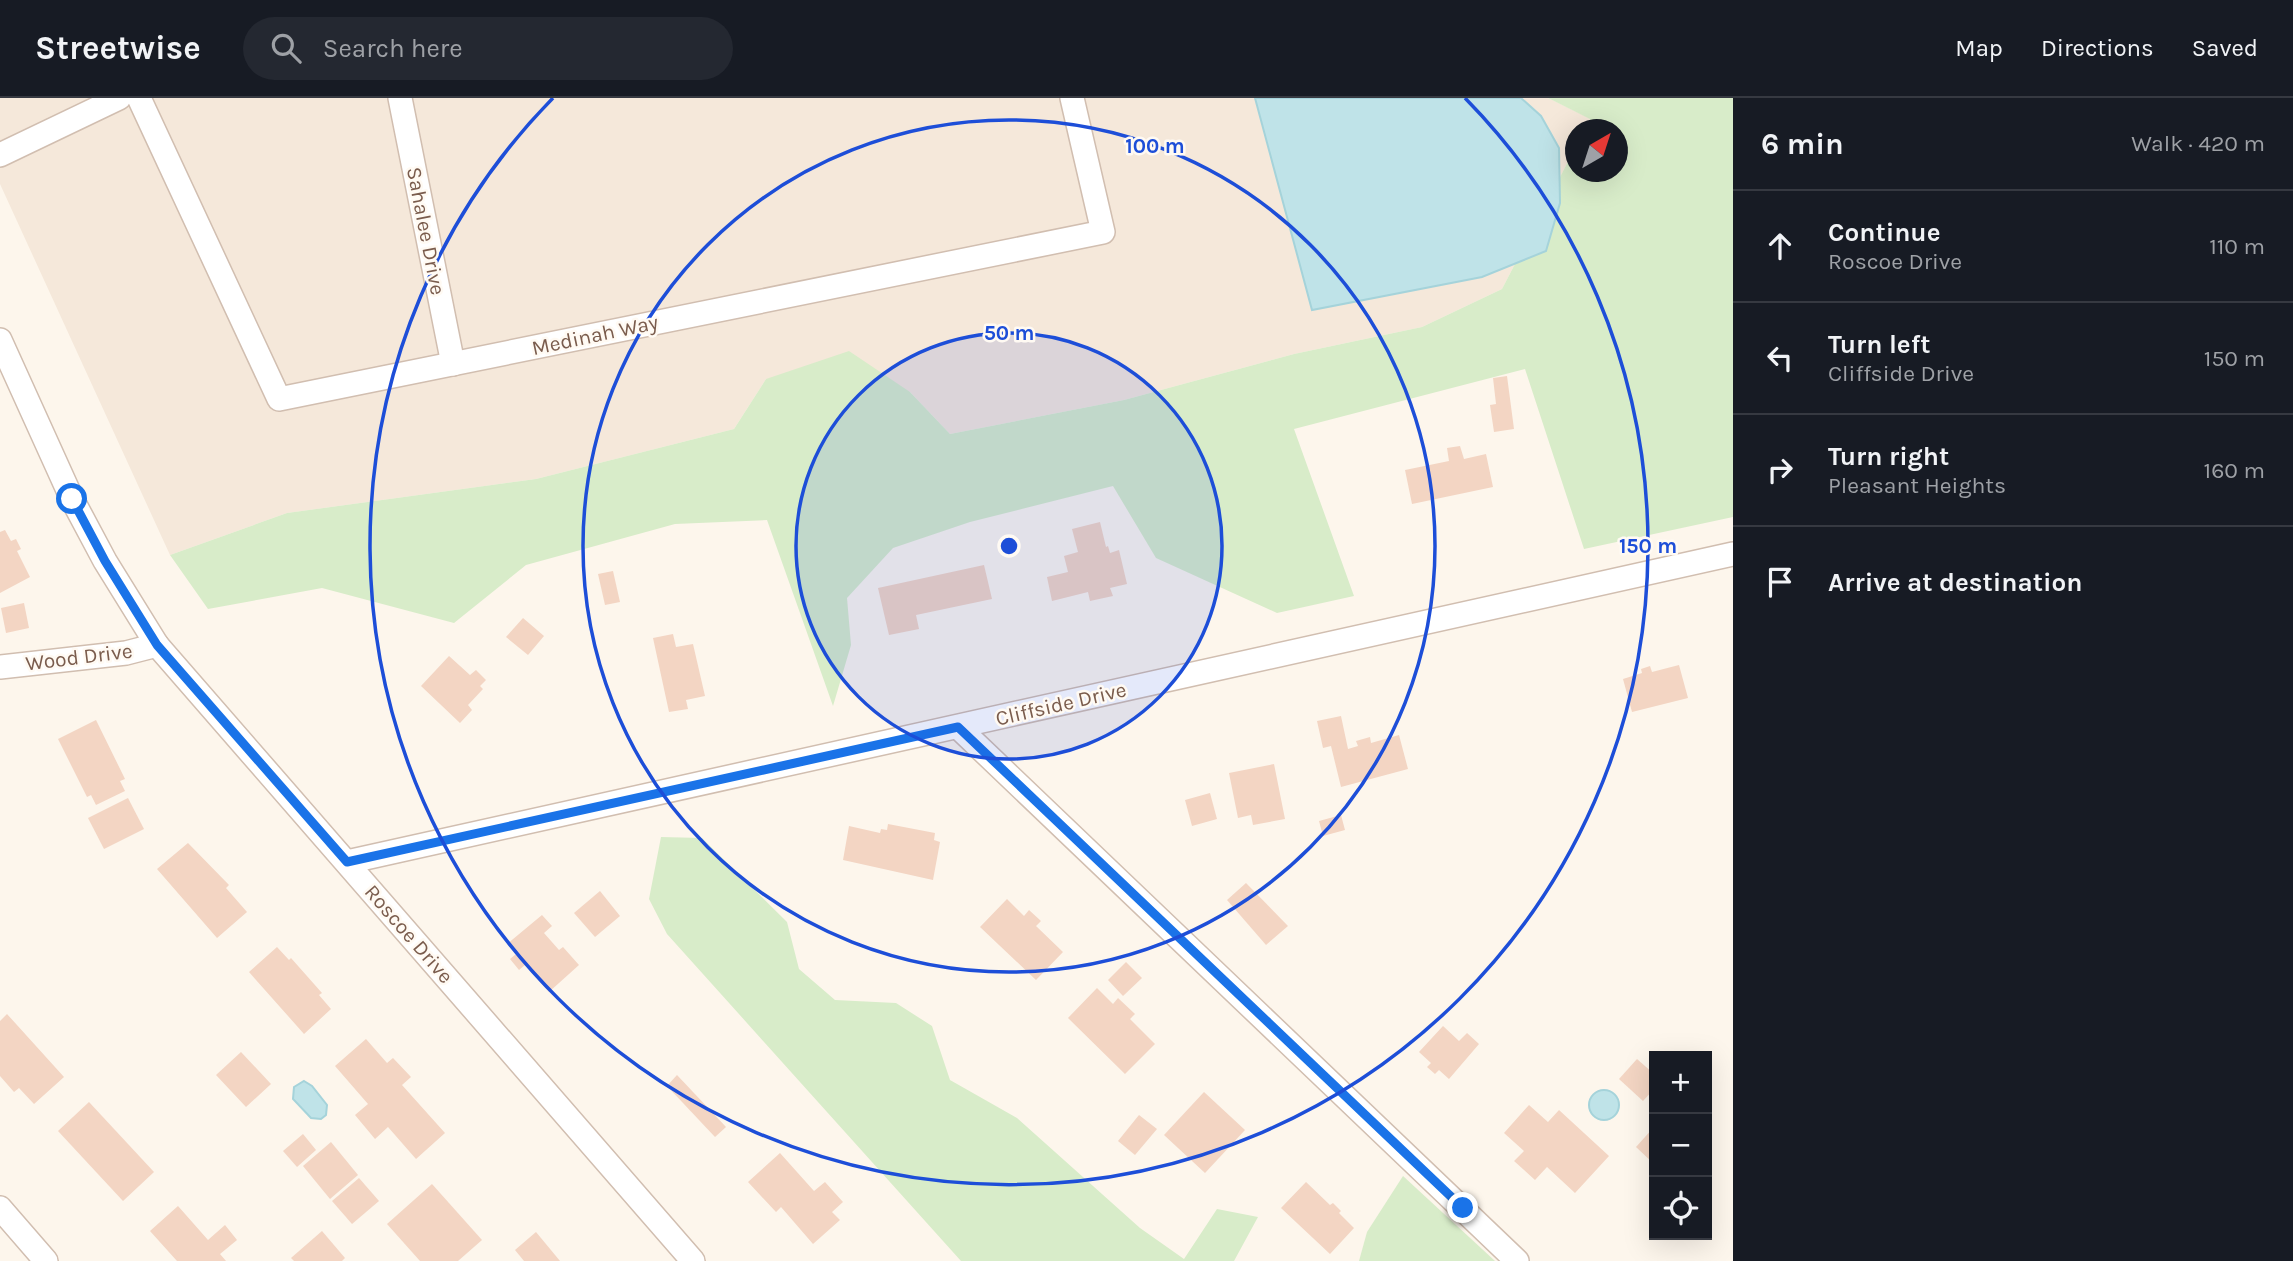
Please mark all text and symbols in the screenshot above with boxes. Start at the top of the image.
search box [243,17,733,80]
text: Streetwise [35,29,201,67]
icon: search [267,29,305,67]
text: Search here [323,33,463,64]
text: Map [1955,34,2003,62]
text: Directions [2041,34,2154,62]
text: Saved [2192,34,2258,62]
north arrow [1565,119,1628,182]
text: 6 min [1761,126,1844,162]
text: Walk · 420 m [2131,130,2265,157]
text: 100 m [1125,134,1185,158]
street label: Sahalee Drive [402,165,450,297]
text: Continue [1828,217,1940,248]
icon: ahead [1761,227,1799,265]
text: 110 m [2209,233,2265,260]
text: Roscoe Drive [1828,248,1962,275]
street label: Medinah Way [530,310,661,360]
text: 50 m [984,321,1034,345]
text: Turn left [1828,329,1930,360]
icon: left [1761,339,1799,377]
text: 150 m [2204,345,2265,372]
text: Cliffside Drive [1828,360,1974,387]
text: Turn right [1828,441,1949,472]
icon: right [1761,451,1799,489]
text: 160 m [2204,457,2265,484]
text: Pleasant Heights [1828,472,2006,499]
route start [56,483,87,514]
centre of rings [997,534,1021,558]
text: 150 m [1619,534,1677,558]
icon: arrive [1761,563,1799,601]
text: Arrive at destination [1828,567,2082,598]
street label: Wood Drive [24,639,134,675]
street label: Cliffside Drive [993,677,1129,731]
street label: Roscoe Drive [360,880,458,988]
map controls [1649,1051,1712,1240]
button: + [1649,1051,1712,1114]
button: − [1649,1114,1712,1177]
button: locate [1649,1177,1712,1240]
route end [1447,1192,1478,1223]

